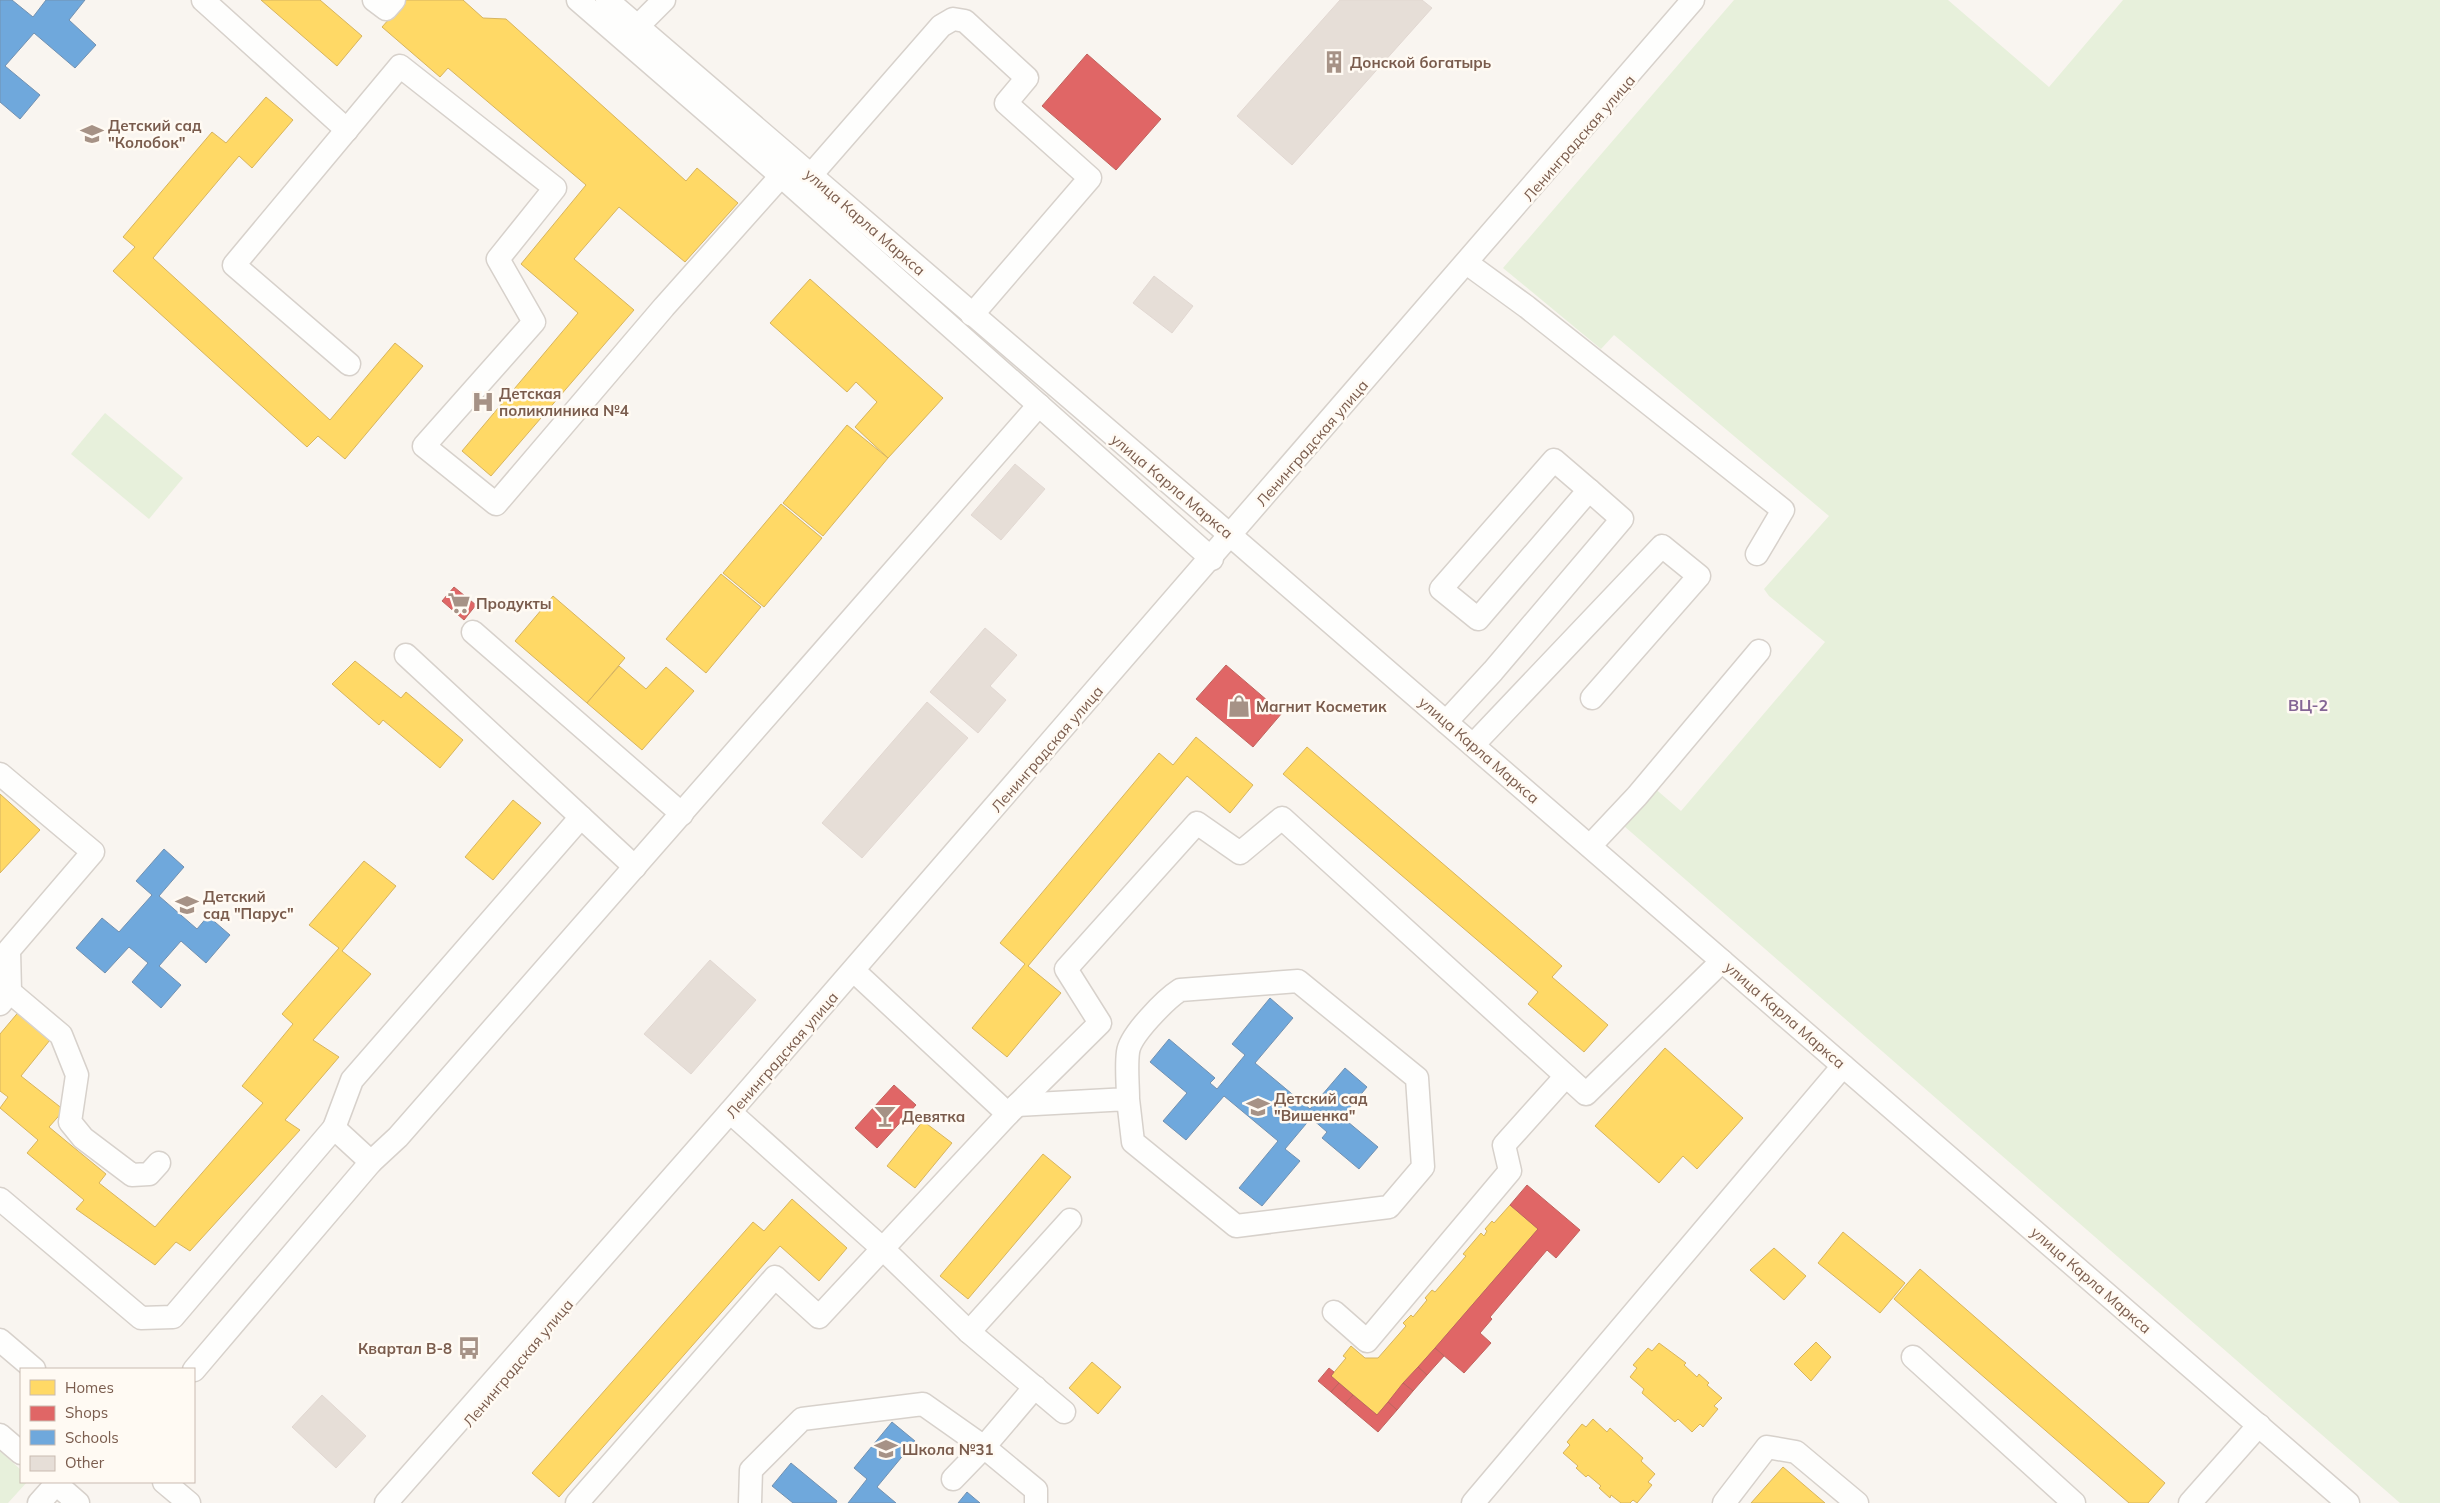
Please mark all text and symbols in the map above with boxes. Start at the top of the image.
building icon: Донской богатырь [1321,49,1347,75]
place label: Донской богатырь [1350,53,1491,72]
street label: Ленинградская улица [1519,71,1639,205]
place label: Детский сад "Колобок" [108,116,202,152]
school or university icon: Детский сад "Колобок" [79,121,105,147]
street label: улица Карла Маркса [801,164,929,280]
street label: Ленинградская улица [1252,376,1372,510]
place label: Детская поликлиника №4 [499,384,629,420]
hospital icon: Детская поликлиника №4 [470,389,496,415]
street label: улица Карла Маркса [1107,429,1237,543]
supermarket icon: Продукты [446,590,472,616]
place label: Продукты [476,594,552,613]
street label: Ленинградская улица [987,682,1107,816]
street label: улица Карла Маркса [1415,692,1543,808]
shop icon: Магнит Косметик [1226,693,1252,719]
district label: ВЦ-2 [2288,695,2328,715]
place label: Магнит Косметик [1256,697,1387,716]
place label: Детский сад "Парус" [203,887,294,923]
school or university icon: Детский сад "Парус" [174,892,200,918]
street label: улица Карла Маркса [1721,957,1849,1073]
street label: Ленинградская улица [722,988,842,1122]
place label: Детский сад "Вишенка" [1274,1089,1368,1125]
school or university icon: Детский сад "Вишенка" [1245,1094,1271,1120]
bar icon: Девятка [872,1103,898,1129]
place label: Девятка [902,1107,965,1126]
street label: улица Карла Маркса [2027,1222,2155,1338]
street label: Ленинградская улица [459,1295,577,1431]
bus stop icon: Квартал В-8 [456,1335,482,1361]
place label: Квартал В-8 [358,1339,452,1358]
legend [20,1368,195,1483]
text: Homes [65,1378,114,1397]
text: Shops [65,1403,108,1422]
text: Schools [65,1428,119,1447]
school or university icon: Школа №31 [873,1436,899,1462]
place label: Школа №31 [902,1440,993,1459]
text: Other [65,1453,105,1472]

